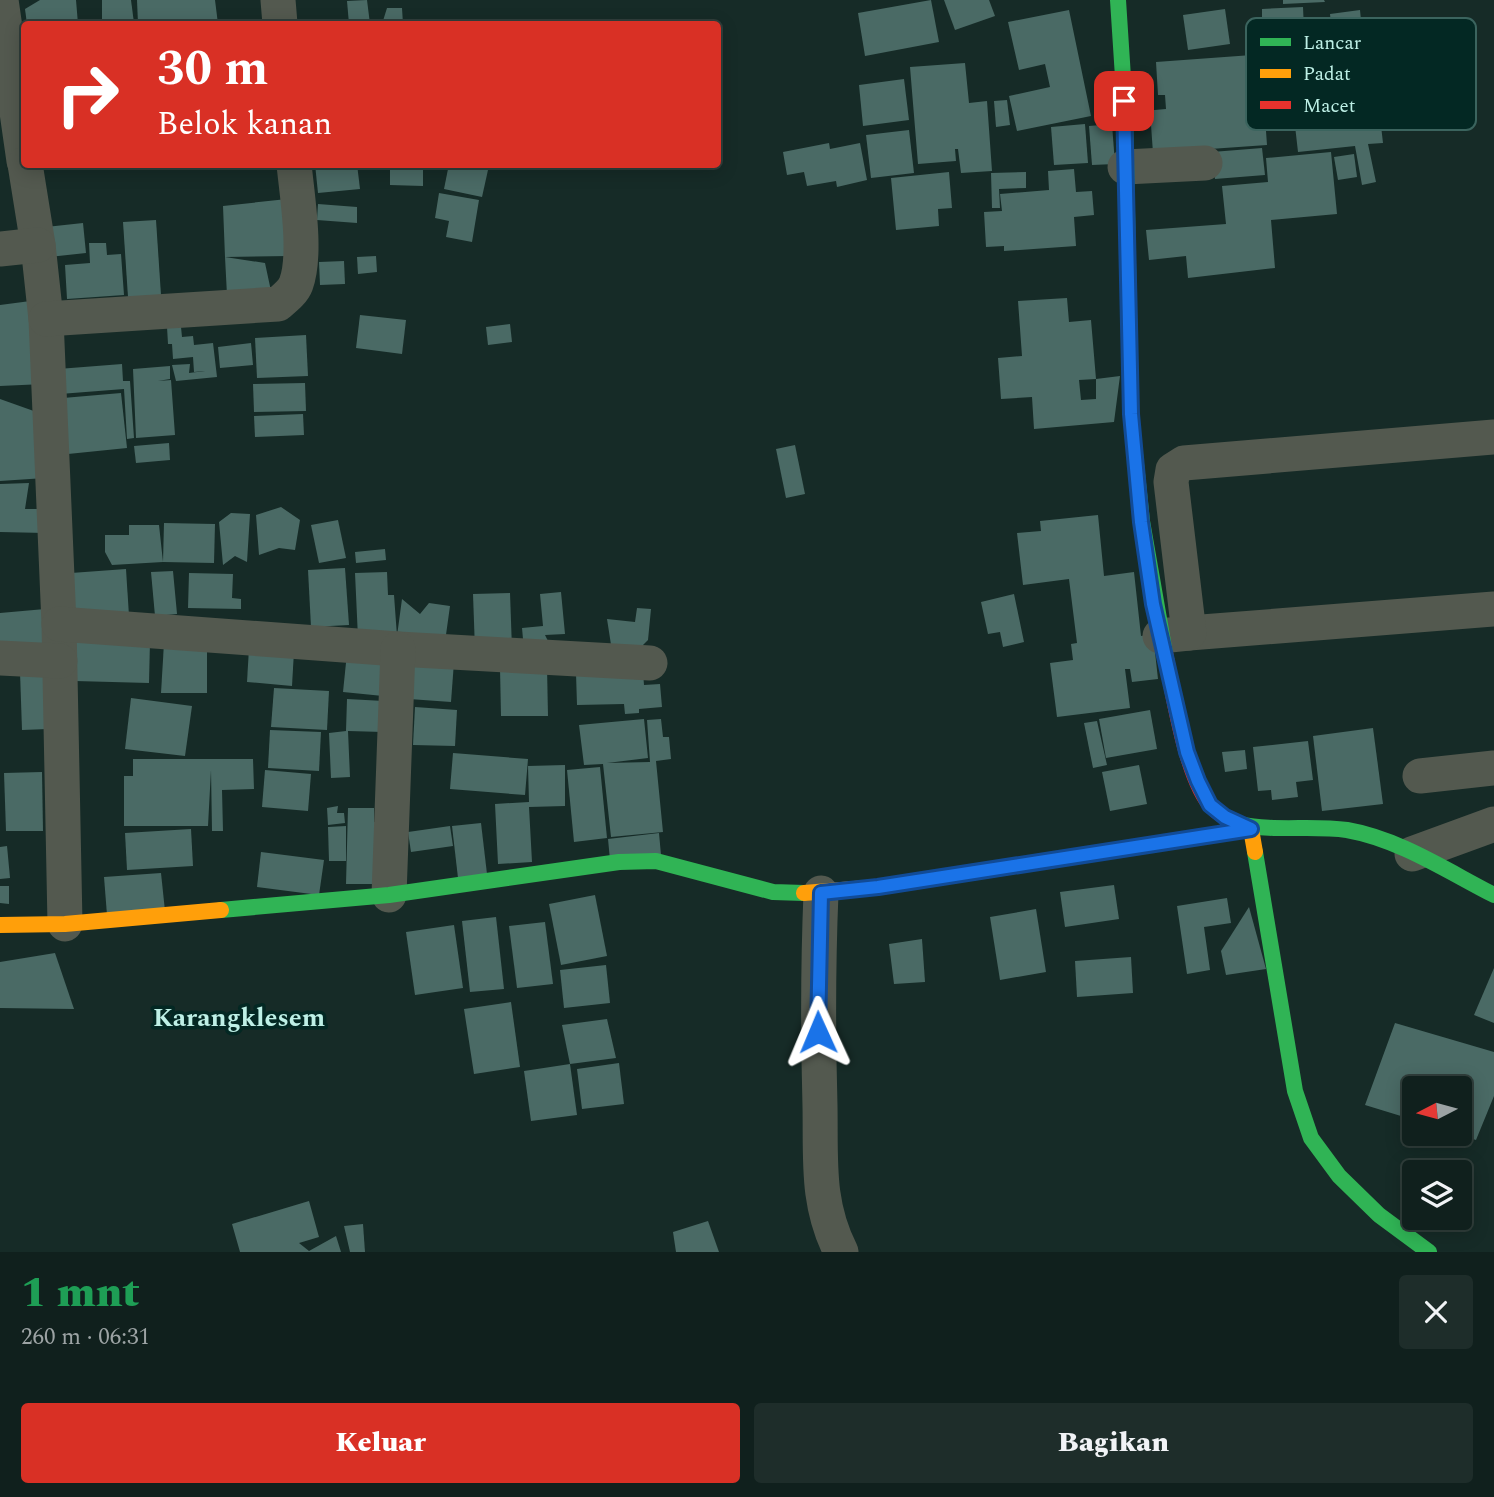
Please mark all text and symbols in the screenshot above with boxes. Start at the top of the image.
legend [1246,18,1476,130]
text: Lancar [1303,29,1362,58]
text: 30 m [157,32,268,107]
icon: right [42,49,133,140]
text: Padat [1303,60,1351,89]
pin [1094,71,1154,131]
icon: arrive [1105,82,1143,120]
text: Macet [1303,92,1356,121]
text: Belok kanan [157,100,332,149]
position arrow [781,995,855,1069]
district label: Karangklesem [153,998,325,1038]
north arrow [1402,1076,1472,1146]
map controls [1402,1076,1472,1230]
button: layers [1402,1160,1472,1230]
text: 1 mnt [21,1262,140,1325]
button: close [1399,1275,1473,1349]
text: 260 m · 06:31 [21,1320,150,1355]
button: Keluar [21,1403,740,1483]
button: Bagikan [754,1403,1473,1483]

